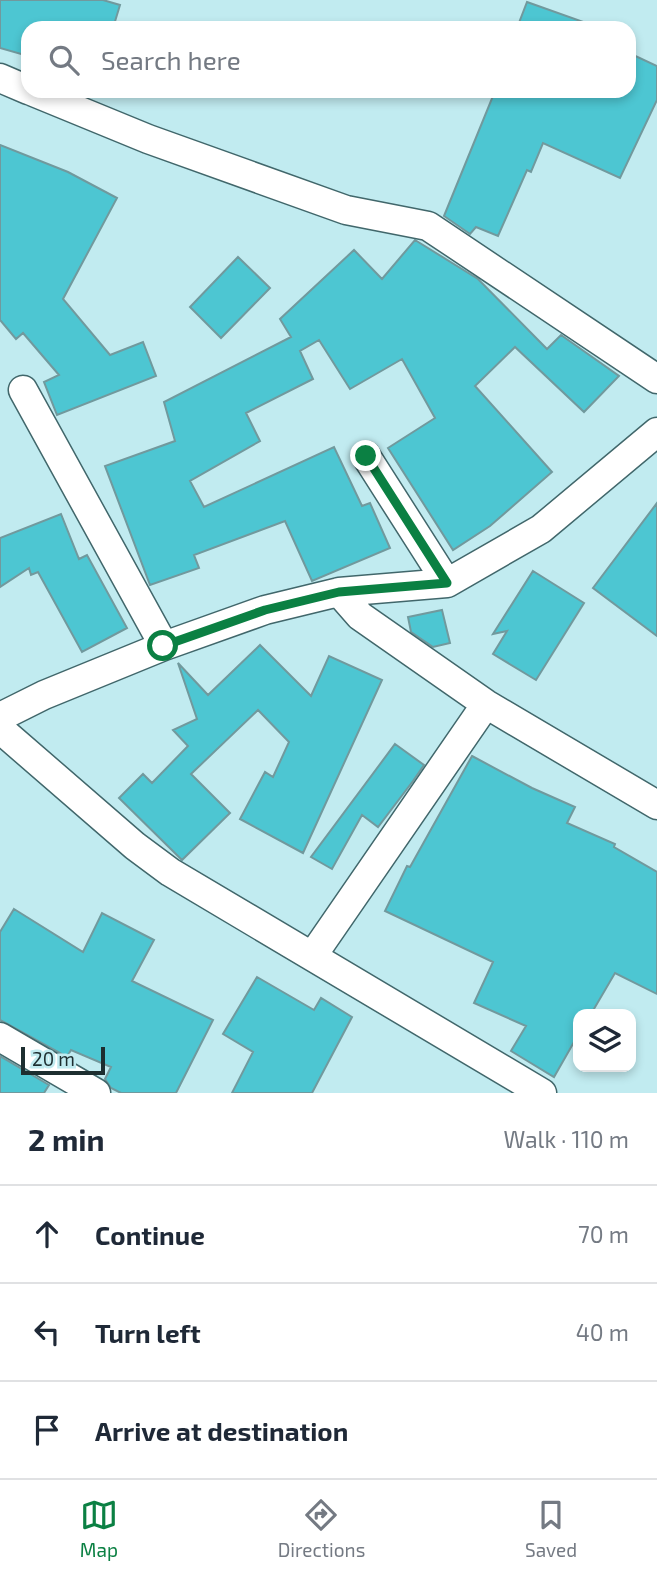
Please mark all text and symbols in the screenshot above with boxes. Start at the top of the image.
search box [21,21,636,98]
icon: search [45,41,83,79]
text: Search here [101,44,241,75]
route end [350,440,381,471]
route start [147,630,178,661]
map controls [573,1009,636,1072]
button: layers [573,1009,636,1072]
scale bar [21,1044,105,1076]
text: 20 m [32,1047,75,1070]
text: 2 min [28,1121,105,1157]
text: Walk · 110 m [503,1125,629,1153]
icon: ahead [28,1215,66,1253]
text: Continue [95,1219,205,1250]
text: 70 m [578,1220,629,1248]
icon: left [28,1313,66,1351]
text: Turn left [95,1317,201,1348]
text: 40 m [576,1318,629,1346]
icon: arrive [28,1411,66,1449]
text: Arrive at destination [95,1415,348,1446]
tab: Map [80,1496,118,1561]
tab: Directions [278,1496,365,1561]
tab: Saved [525,1496,577,1561]

